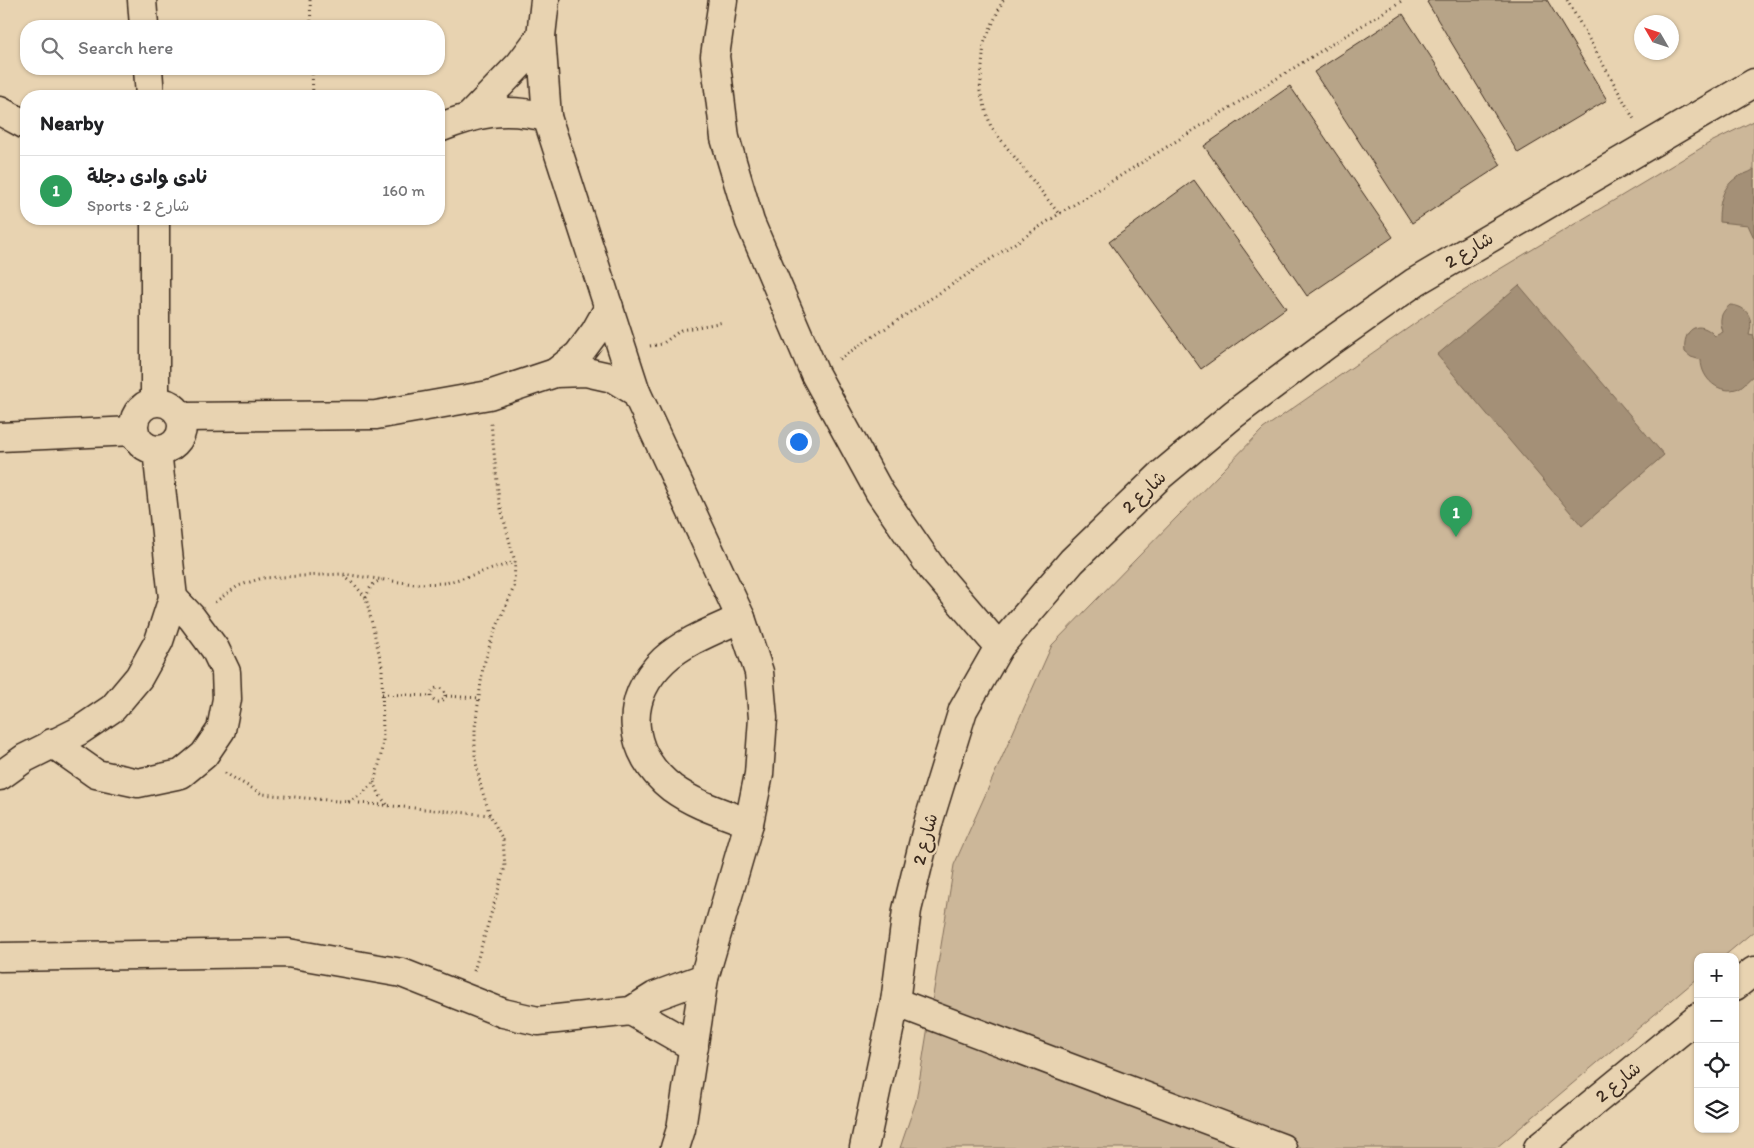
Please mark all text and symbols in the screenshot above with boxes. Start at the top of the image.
north arrow [1634,15,1679,60]
search box [20,20,445,75]
icon: search [38,34,66,62]
text: Search here [78,36,173,59]
text: Nearby [40,110,104,135]
text: نادى وادى دجلة [87,165,209,188]
text: 1 [52,181,60,200]
text: 160 m [382,181,425,200]
text: Sports · شارع 2 [87,196,190,215]
street label: شارع 2 [1441,227,1498,274]
your location [786,429,812,455]
street label: شارع 2 [1117,466,1171,519]
pin: 1 [1440,496,1472,537]
street label: شارع 2 [908,811,943,867]
map controls [1694,953,1739,1133]
button: + [1694,953,1739,998]
button: − [1694,998,1739,1043]
button: locate [1694,1043,1739,1088]
street label: شارع 2 [1591,1057,1646,1108]
button: layers [1694,1088,1739,1133]

